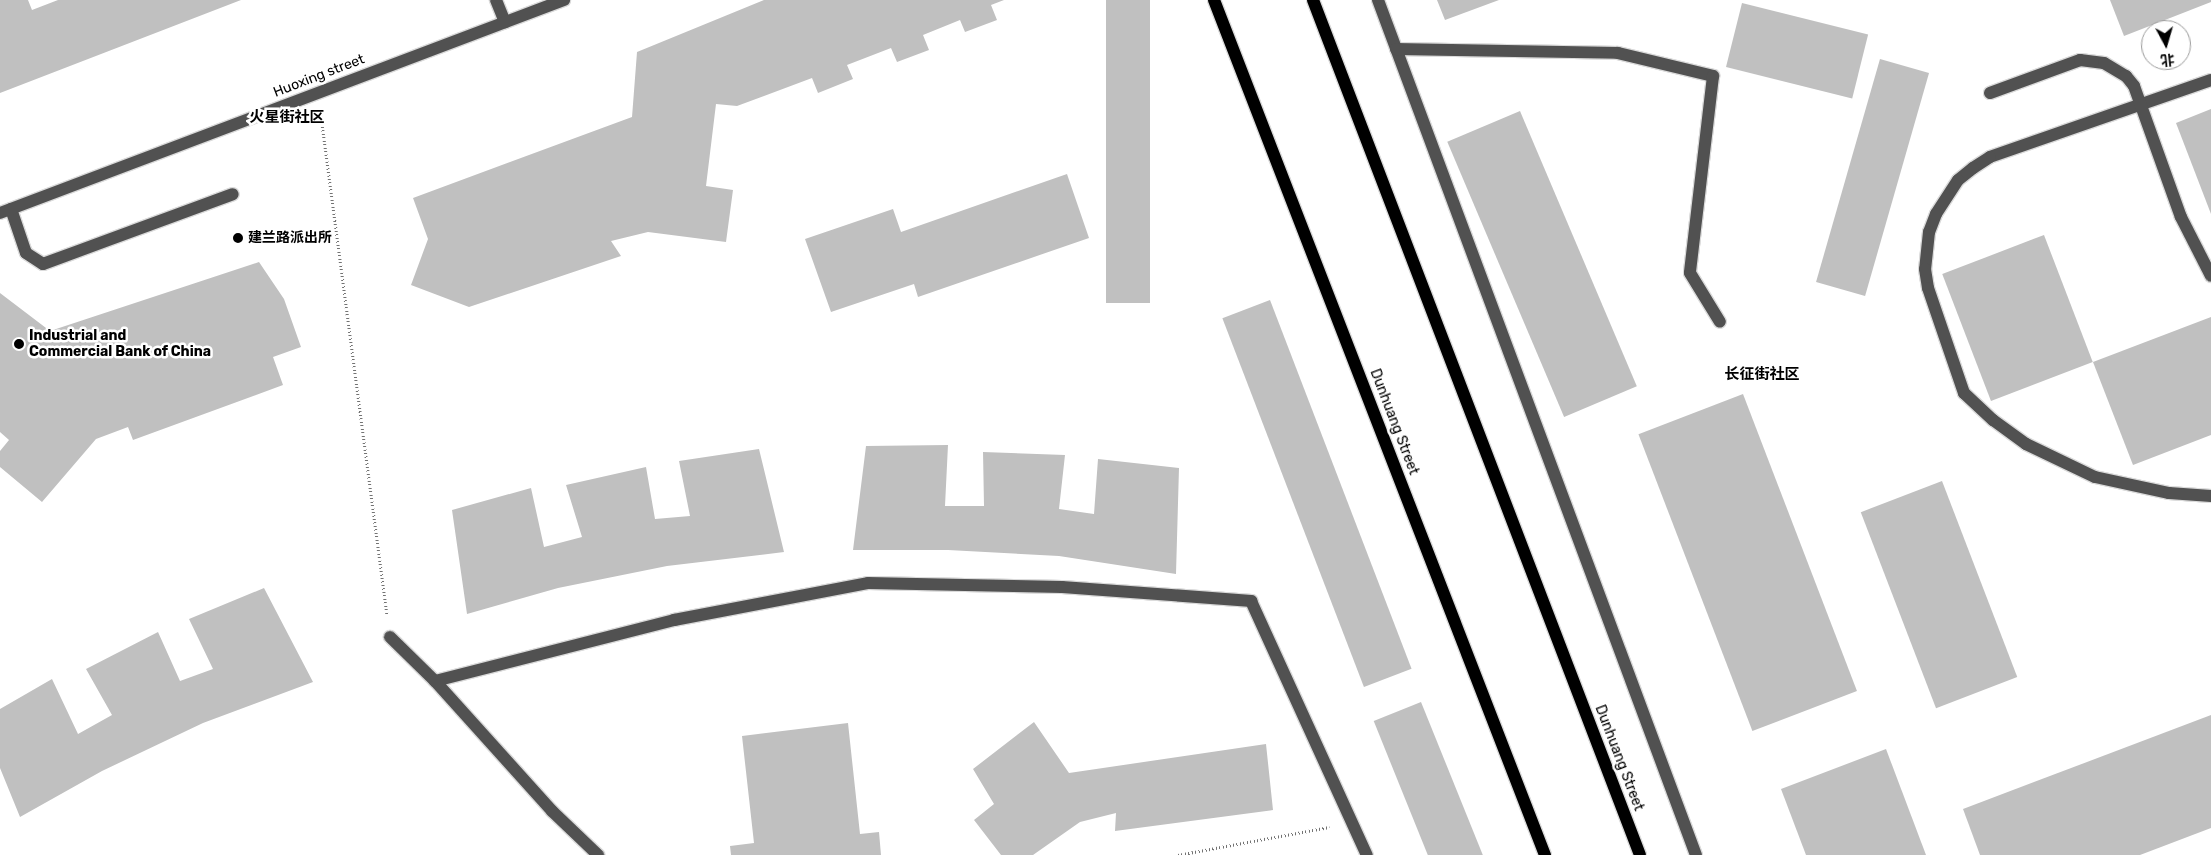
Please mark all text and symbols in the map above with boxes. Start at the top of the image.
north arrow [2141,20,2191,70]
text: 北 [2160,50,2175,69]
street label: Huoxing street [271,51,367,101]
district label: 火星街社区 [250,109,324,127]
place label: 建兰路派出所 [248,230,332,246]
marker: 建兰路派出所 [232,232,244,244]
place label: Industrial and Commercial Bank of China [29,328,211,361]
marker: Industrial and Commercial Bank of China [13,338,25,350]
district label: 长征街社区 [1725,366,1799,384]
street label: Dunhuang Street [1366,367,1422,477]
street label: Dunhuang Street [1591,703,1647,813]

